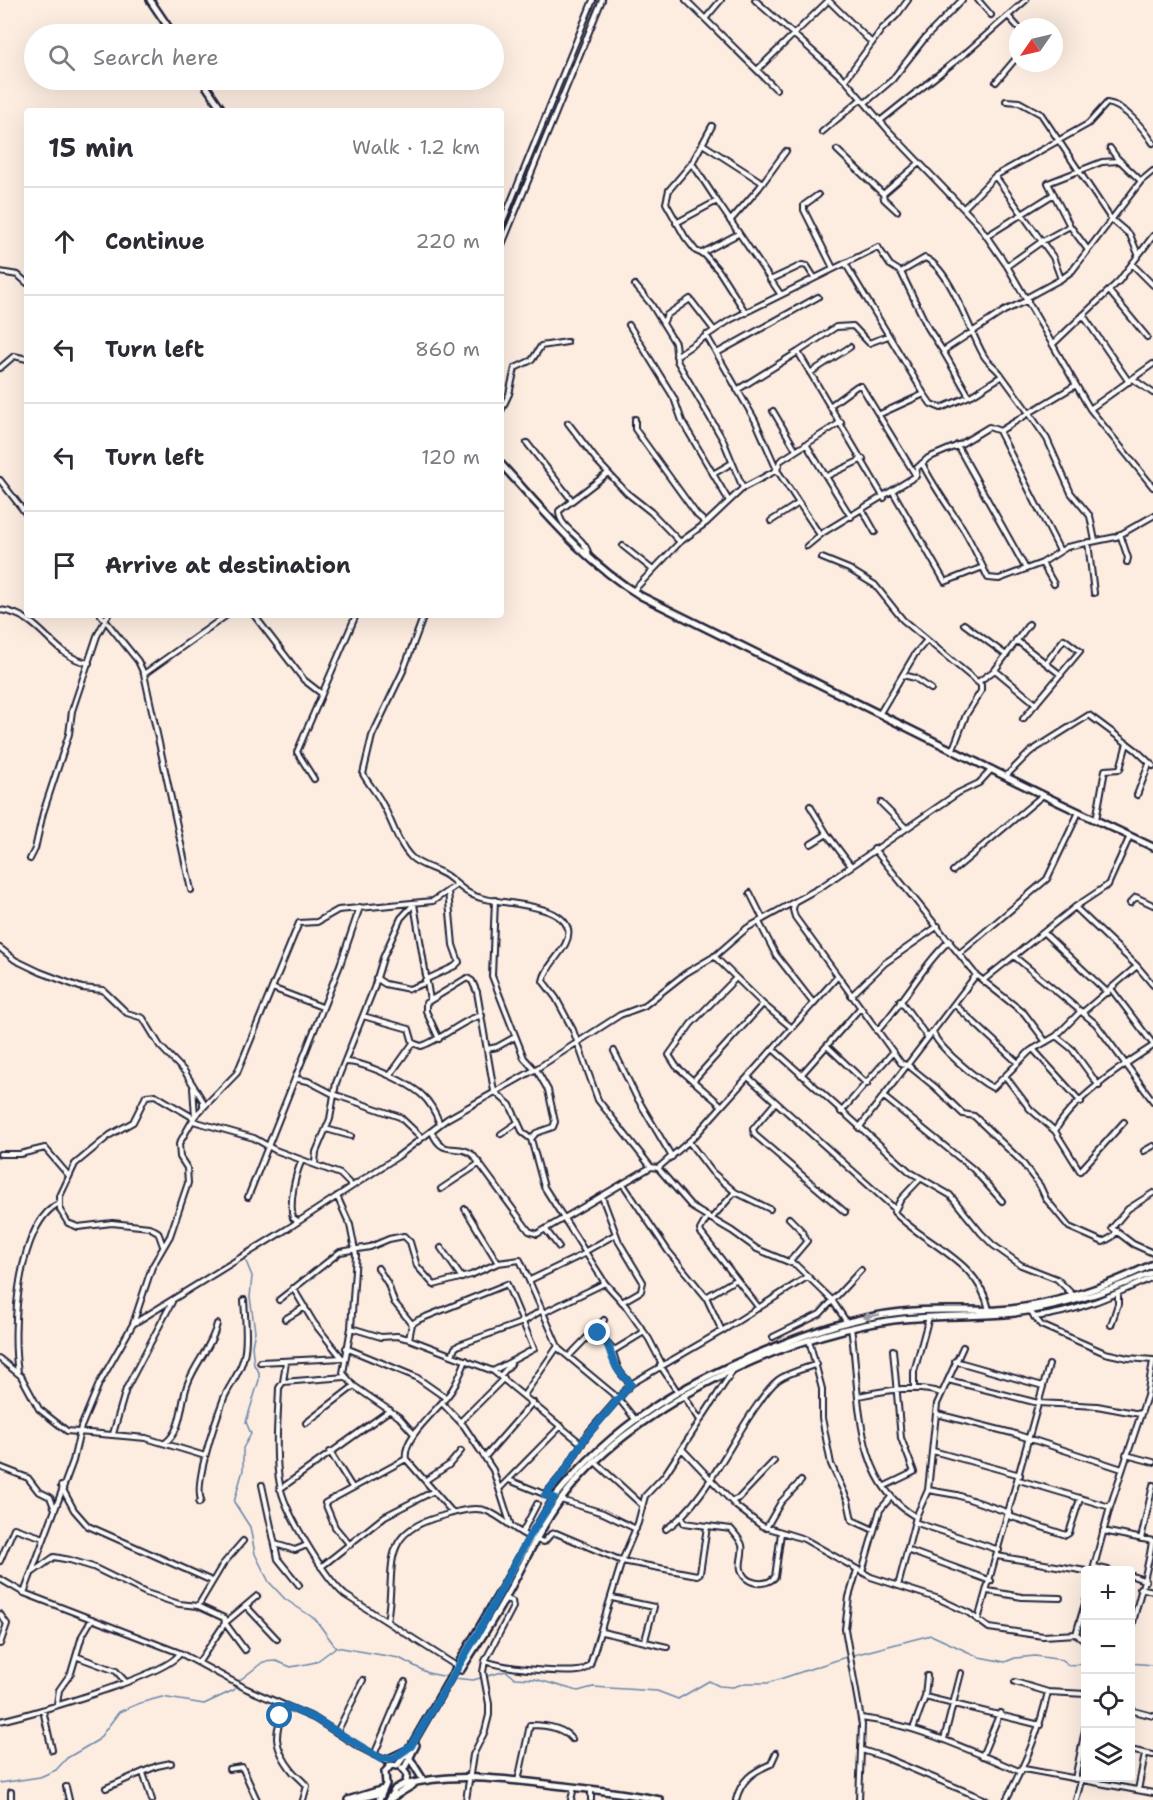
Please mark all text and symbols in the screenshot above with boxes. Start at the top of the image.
north arrow [1009,18,1063,72]
search box [24,24,504,90]
icon: search [45,41,78,74]
text: Search here [93,43,219,72]
text: 15 min [48,130,134,165]
text: Walk · 1.2 km [352,134,480,160]
icon: ahead [48,225,81,258]
text: Continue [105,227,205,256]
text: 220 m [416,228,480,254]
icon: left [48,333,81,366]
text: Turn left [105,335,204,364]
text: 860 m [415,336,480,362]
icon: left [48,441,81,474]
text: Turn left [105,443,204,472]
text: 120 m [421,444,480,470]
icon: arrive [48,549,81,582]
text: Arrive at destination [105,551,351,580]
one-way arrow [862,1312,881,1321]
route end [584,1319,610,1345]
map controls [1081,1566,1135,1782]
button: + [1081,1566,1135,1620]
button: − [1081,1620,1135,1674]
button: locate [1081,1674,1135,1728]
route start [266,1702,292,1728]
button: layers [1081,1728,1135,1782]

